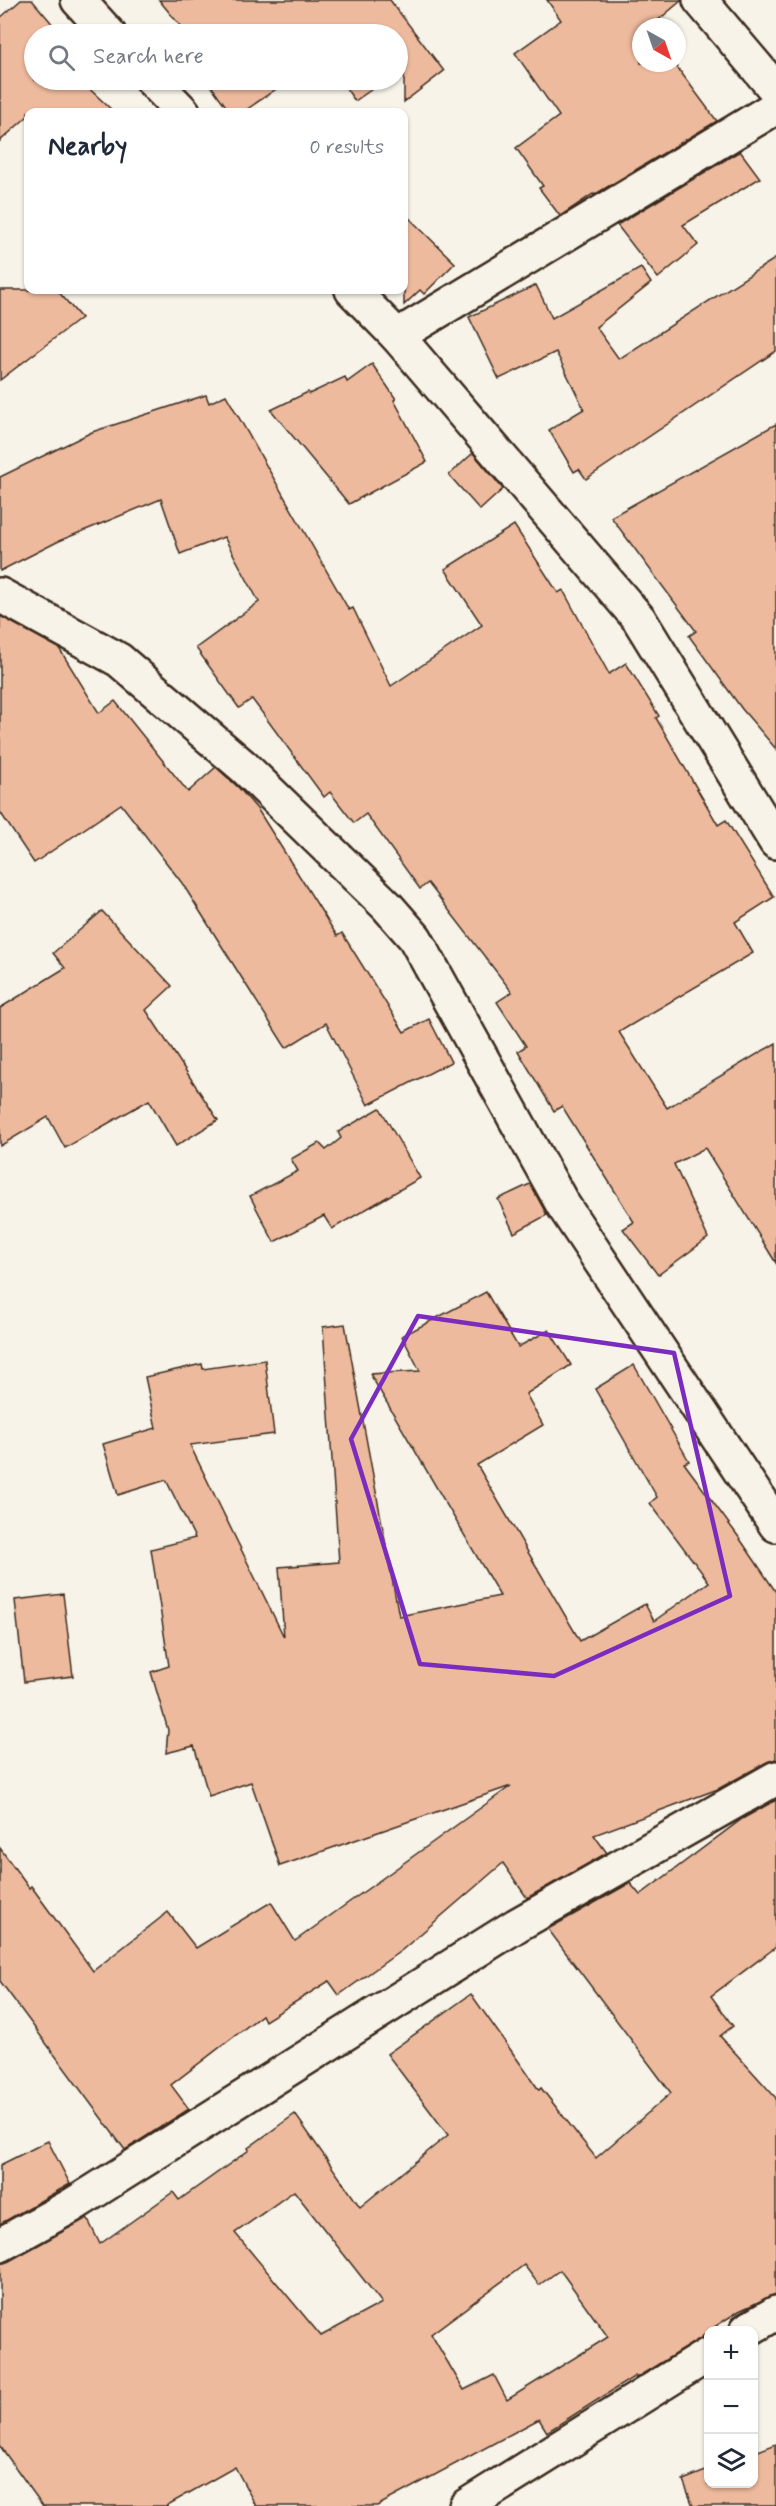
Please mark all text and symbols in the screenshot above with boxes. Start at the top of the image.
north arrow [632,18,686,72]
search box [24,24,408,90]
icon: search [45,41,78,74]
text: Search here [93,43,204,71]
text: Nearby [48,130,127,164]
text: 0 results [310,134,384,161]
map controls [704,2326,758,2488]
button: + [704,2326,758,2380]
button: − [704,2380,758,2434]
button: layers [704,2434,758,2488]

